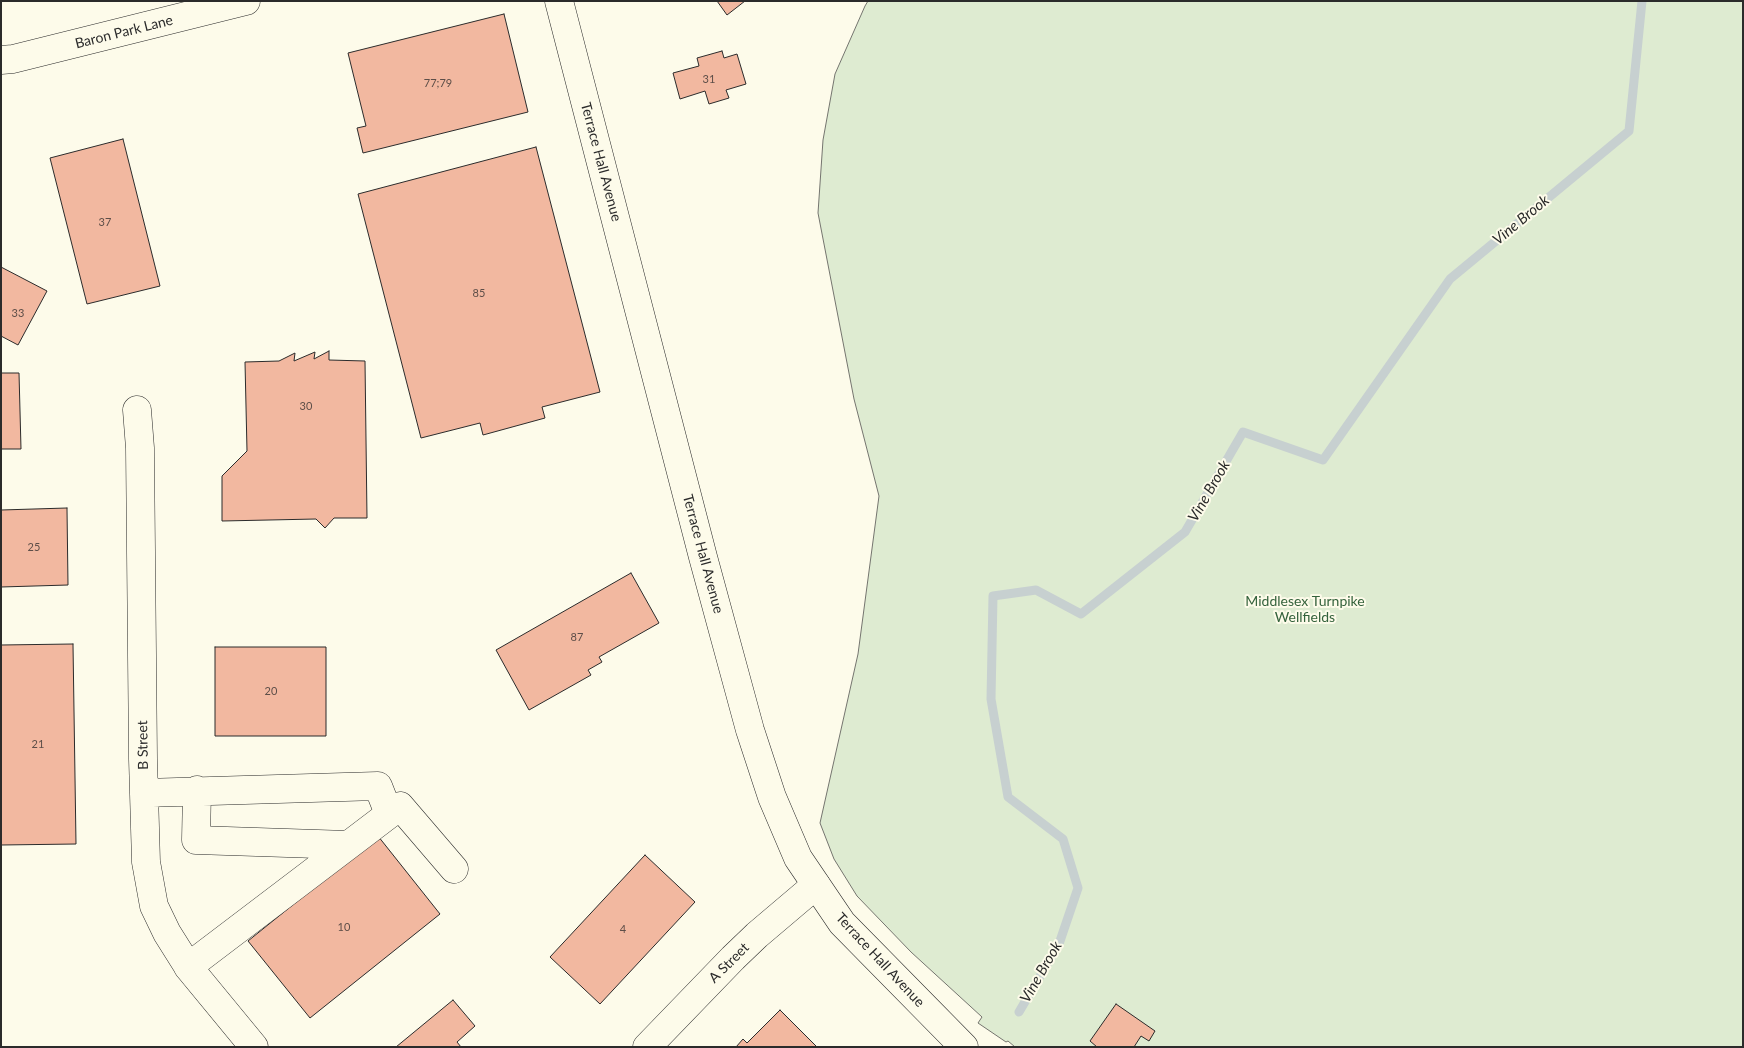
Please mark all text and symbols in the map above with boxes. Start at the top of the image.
street label: Baron Park Lane [73,12,175,52]
house number: 31 [703,72,715,86]
house number: 77;79 [424,76,452,90]
street label: Terrace Hall Avenue [577,101,625,223]
water label: Vine Brook [1489,191,1553,249]
house number: 37 [99,215,111,229]
house number: 85 [473,286,485,300]
house number: 33 [12,306,24,320]
house number: 30 [300,399,312,413]
water label: Vine Brook [1184,457,1234,525]
street label: Terrace Hall Avenue [679,493,727,615]
house number: 25 [28,540,40,554]
park label: Middlesex Turnpike Wellfields [1245,593,1365,626]
house number: 87 [571,630,583,644]
house number: 20 [265,684,277,698]
street label: B Street [134,720,152,770]
house number: 21 [32,737,44,751]
street label: Terrace Hall Avenue [832,909,928,1011]
house number: 10 [338,920,350,934]
house number: 4 [620,922,626,936]
water label: Vine Brook [1016,938,1066,1006]
street label: A Street [705,939,753,987]

